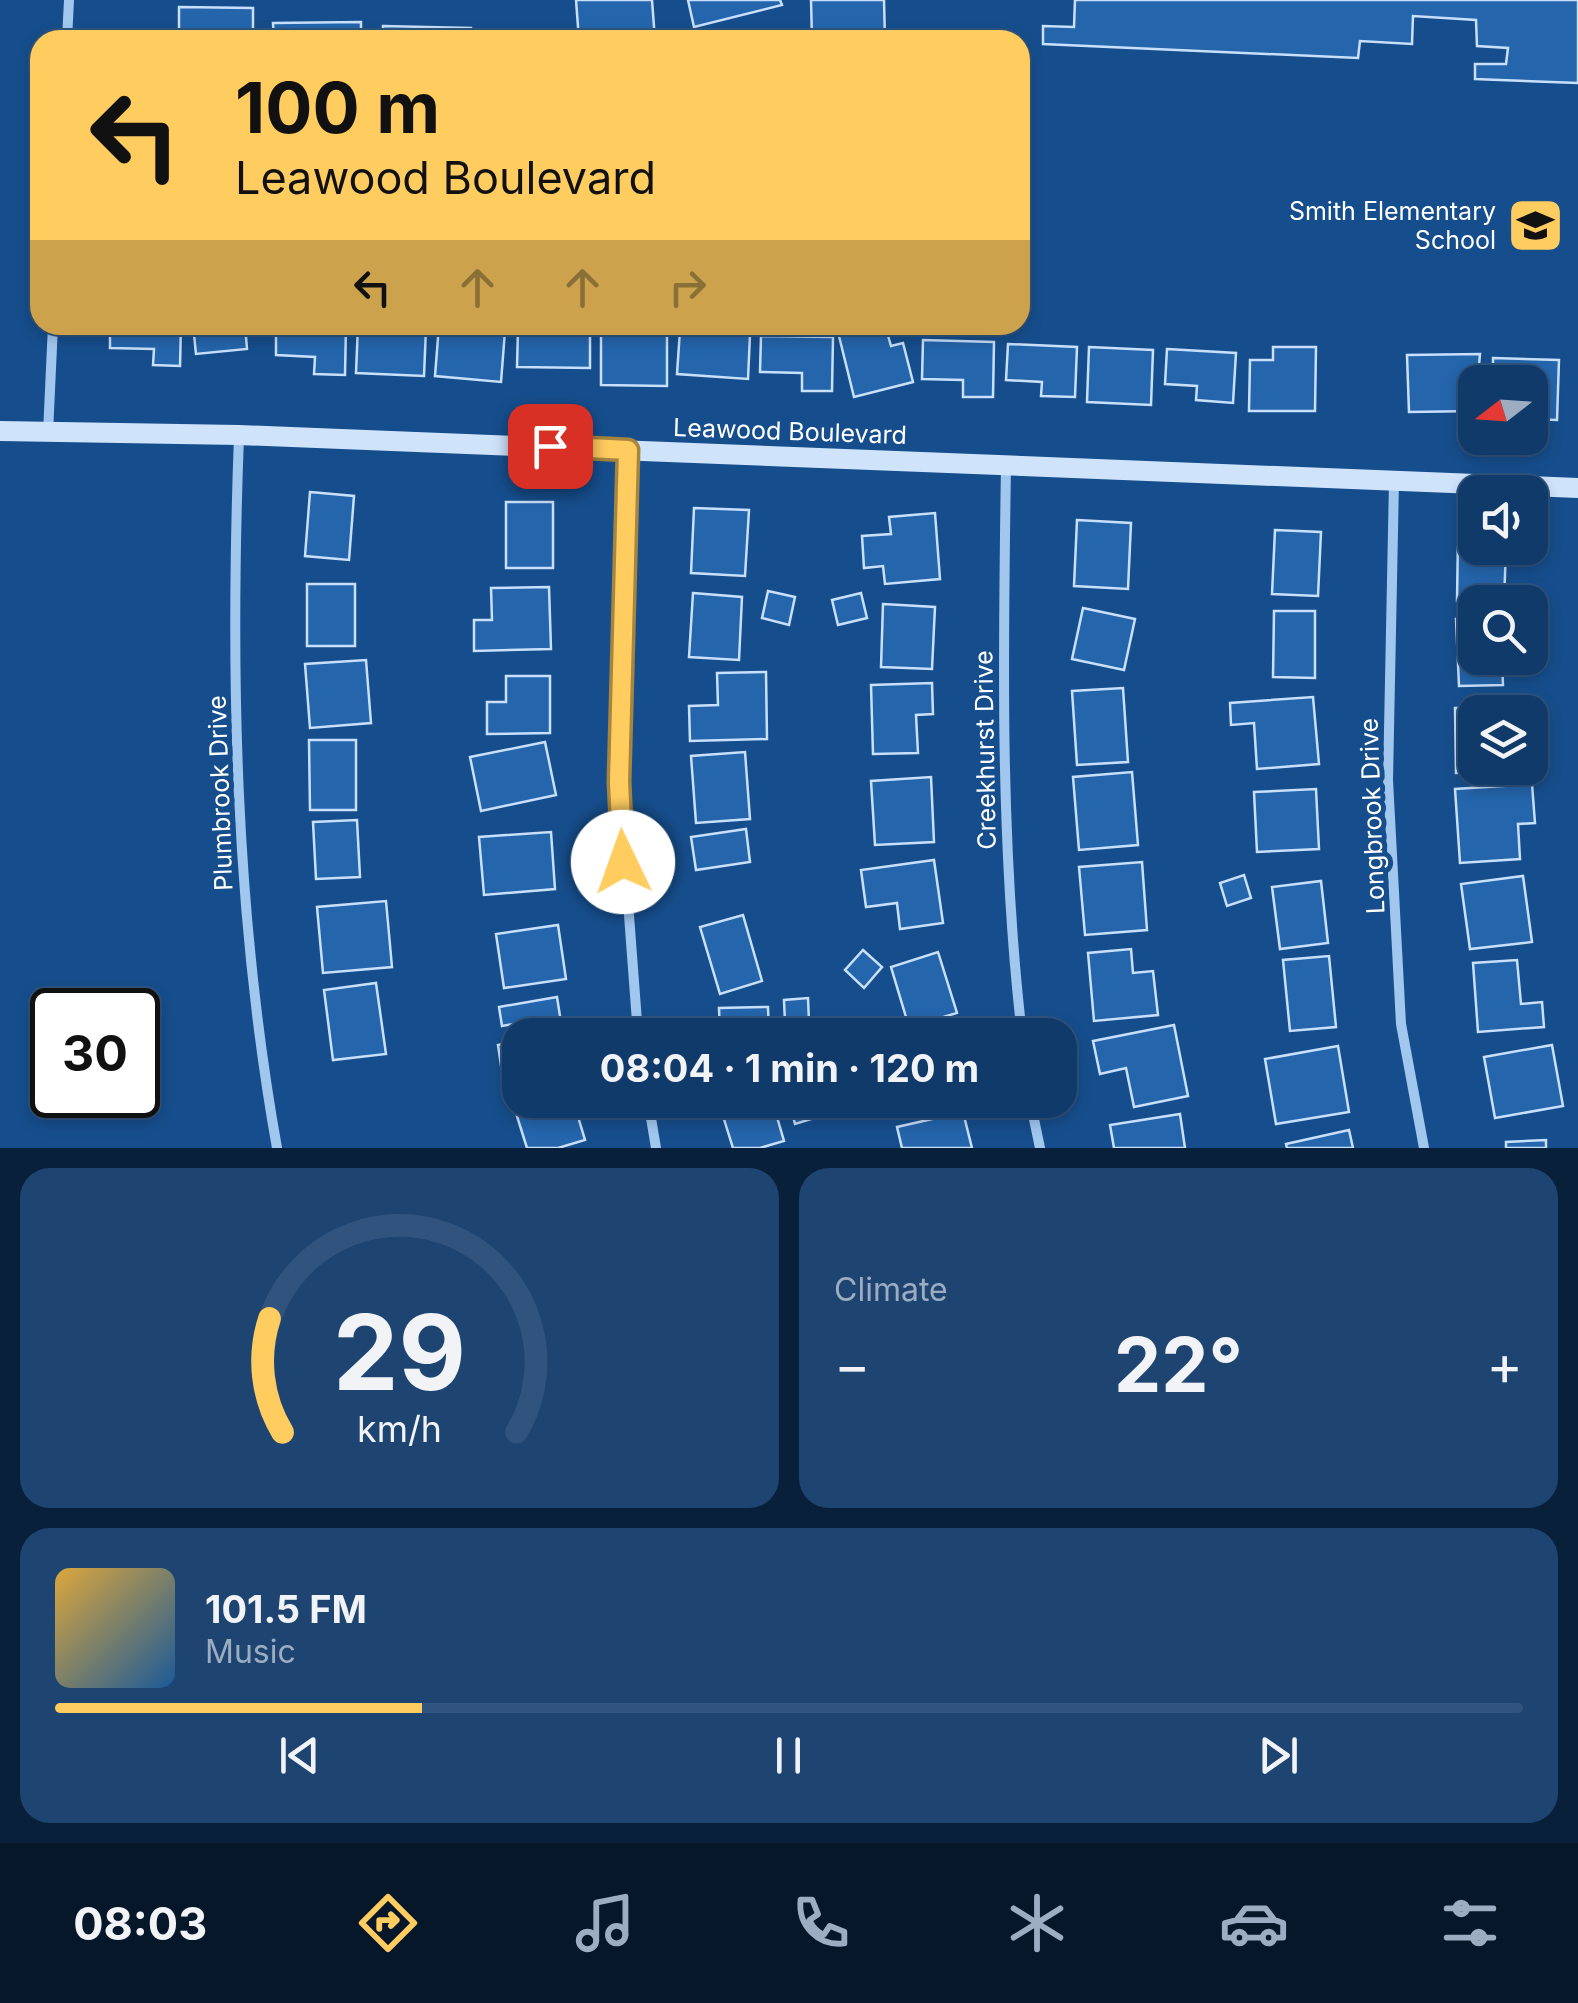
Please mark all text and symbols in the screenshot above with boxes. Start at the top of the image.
text: 100 m [235,65,440,150]
icon: left [70,70,200,200]
text: Leawood Boulevard [235,150,656,205]
school or university icon: Smith Elementary School [1505,195,1565,255]
place label: Smith Elementary School [1289,196,1496,255]
icon: left [345,260,400,315]
icon: ahead [450,260,505,315]
icon: ahead [555,260,610,315]
icon: right [660,260,715,315]
north arrow [1458,365,1548,455]
map controls [1458,365,1548,785]
pin [508,404,593,489]
street label: Leawood Boulevard [673,412,907,450]
icon: arrive [523,419,578,474]
button: sound [1458,475,1548,565]
button: search [1458,585,1548,675]
street label: Creekhurst Drive [968,650,1002,850]
street label: Plumbrook Drive [202,695,238,891]
button: layers [1458,695,1548,785]
street label: Longbrook Drive [1354,717,1390,915]
position arrow [571,810,675,914]
speed limit sign: 30 [30,988,160,1118]
text: 08:04 · 1 min · 120 m [600,1045,979,1091]
text: Climate [834,1270,948,1309]
text: 29 [333,1289,466,1415]
text: 22° [1114,1319,1243,1410]
text: − [834,1332,870,1398]
text: + [1487,1332,1523,1398]
text: km/h [357,1407,442,1451]
text: 101.5 FM [205,1586,367,1632]
text: Music [205,1632,296,1671]
icon: previous [272,1728,327,1783]
icon: pause [761,1728,816,1783]
icon: next [1251,1728,1306,1783]
icon: directions [353,1888,423,1958]
icon: music [570,1888,640,1958]
icon: phone [786,1888,856,1958]
icon: climate [1002,1888,1072,1958]
icon: car [1219,1888,1289,1958]
icon: filters [1435,1888,1505,1958]
text: 08:03 [73,1896,207,1951]

